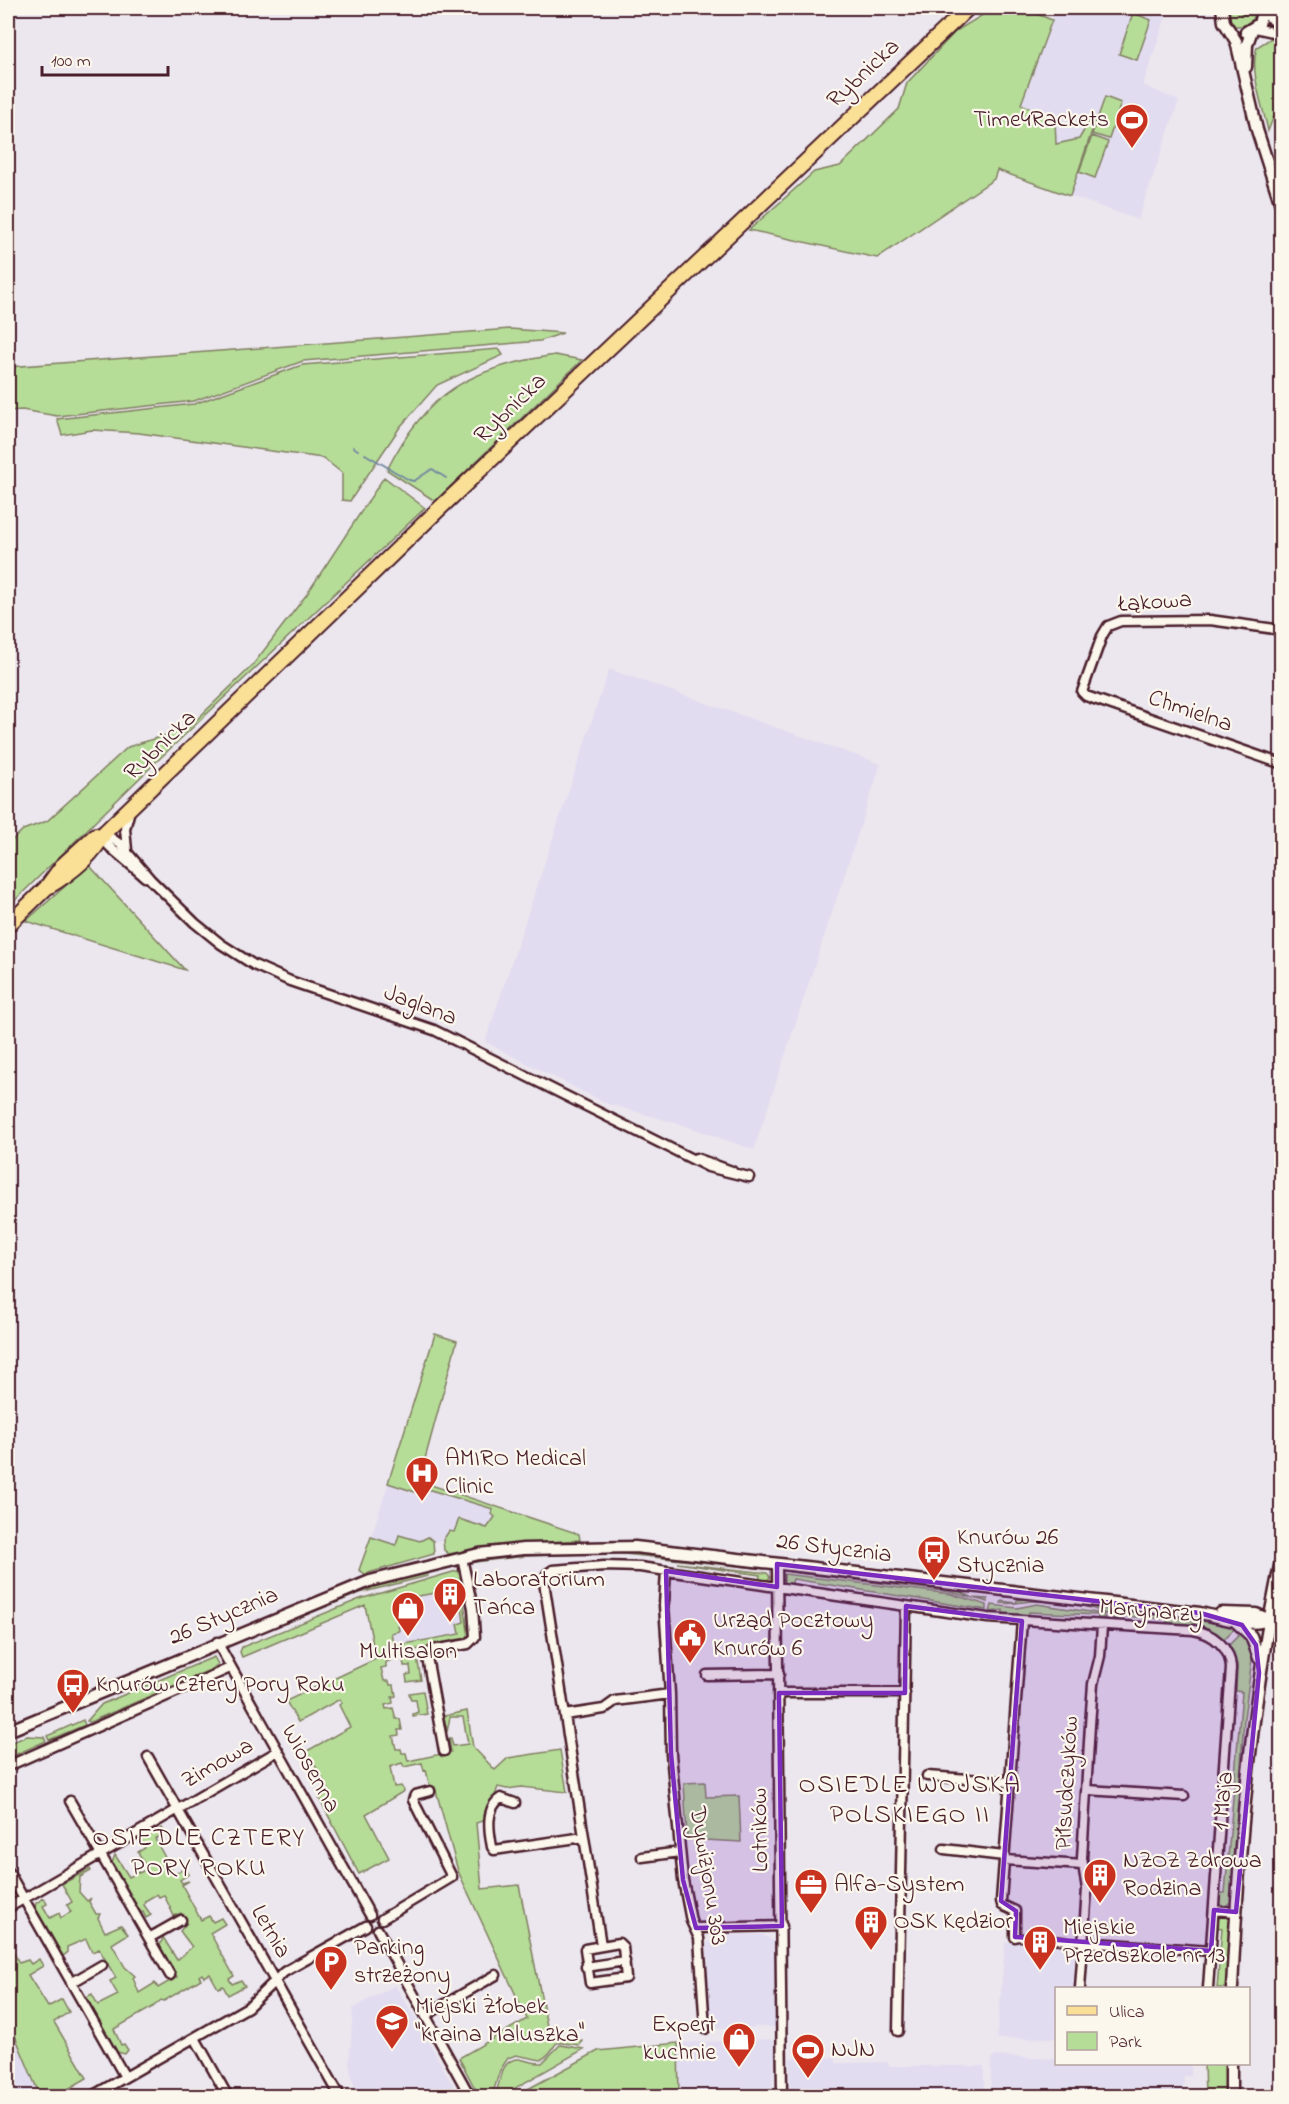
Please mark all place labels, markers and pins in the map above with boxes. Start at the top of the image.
sports icon: Time4Rackets [1114,102,1150,149]
place label: Time4Rackets [973,103,1109,138]
place label: AMIRO Medical Clinic [445,1442,586,1505]
hospital icon: AMIRO Medical Clinic [404,1455,440,1502]
place label: Knurów 26 Stycznia [957,1521,1059,1585]
bus stop icon: Knurów 26 Stycznia [916,1534,952,1581]
place label: Laboratorium Tańca [473,1563,605,1626]
building icon: Laboratorium Tańca [432,1576,468,1623]
shop icon: Multisalon [390,1590,426,1637]
place label: Urząd Pocztowy Knurów 6 [713,1604,873,1667]
public building icon: Urząd Pocztowy Knurów 6 [672,1617,708,1664]
place label: Multisalon [359,1635,457,1670]
bus stop icon: Knurów Cztery Pory Roku [55,1667,91,1714]
place label: Knurów Cztery Pory Roku [96,1668,345,1704]
place label: NZOZ Zdrowa Rodzina [1123,1844,1262,1907]
building icon: NZOZ Zdrowa Rodzina [1082,1857,1118,1904]
office icon: Alfa-System [793,1867,829,1914]
place label: Alfa-System [834,1868,964,1904]
building icon: OSK Kędzior [853,1904,889,1951]
place label: OSK Kędzior [894,1905,1014,1940]
place label: Miejskie Przedszkole nr 13 [1063,1911,1225,1974]
building icon: Miejskie Przedszkole nr 13 [1022,1924,1058,1971]
place label: Parking strzeżony [354,1931,450,1995]
parking icon: Parking strzeżony [313,1944,349,1991]
place label: Miejski Żłobek "Kraina Maluszka" [415,1990,584,2053]
school or university icon: Miejski Żłobek "Kraina Maluszka" [374,2003,410,2050]
place label: Expert kuchnie [643,2008,716,2071]
shop icon: Expert kuchnie [721,2021,757,2068]
sports icon: NJN [790,2032,826,2079]
place label: NJN [831,2033,875,2068]

